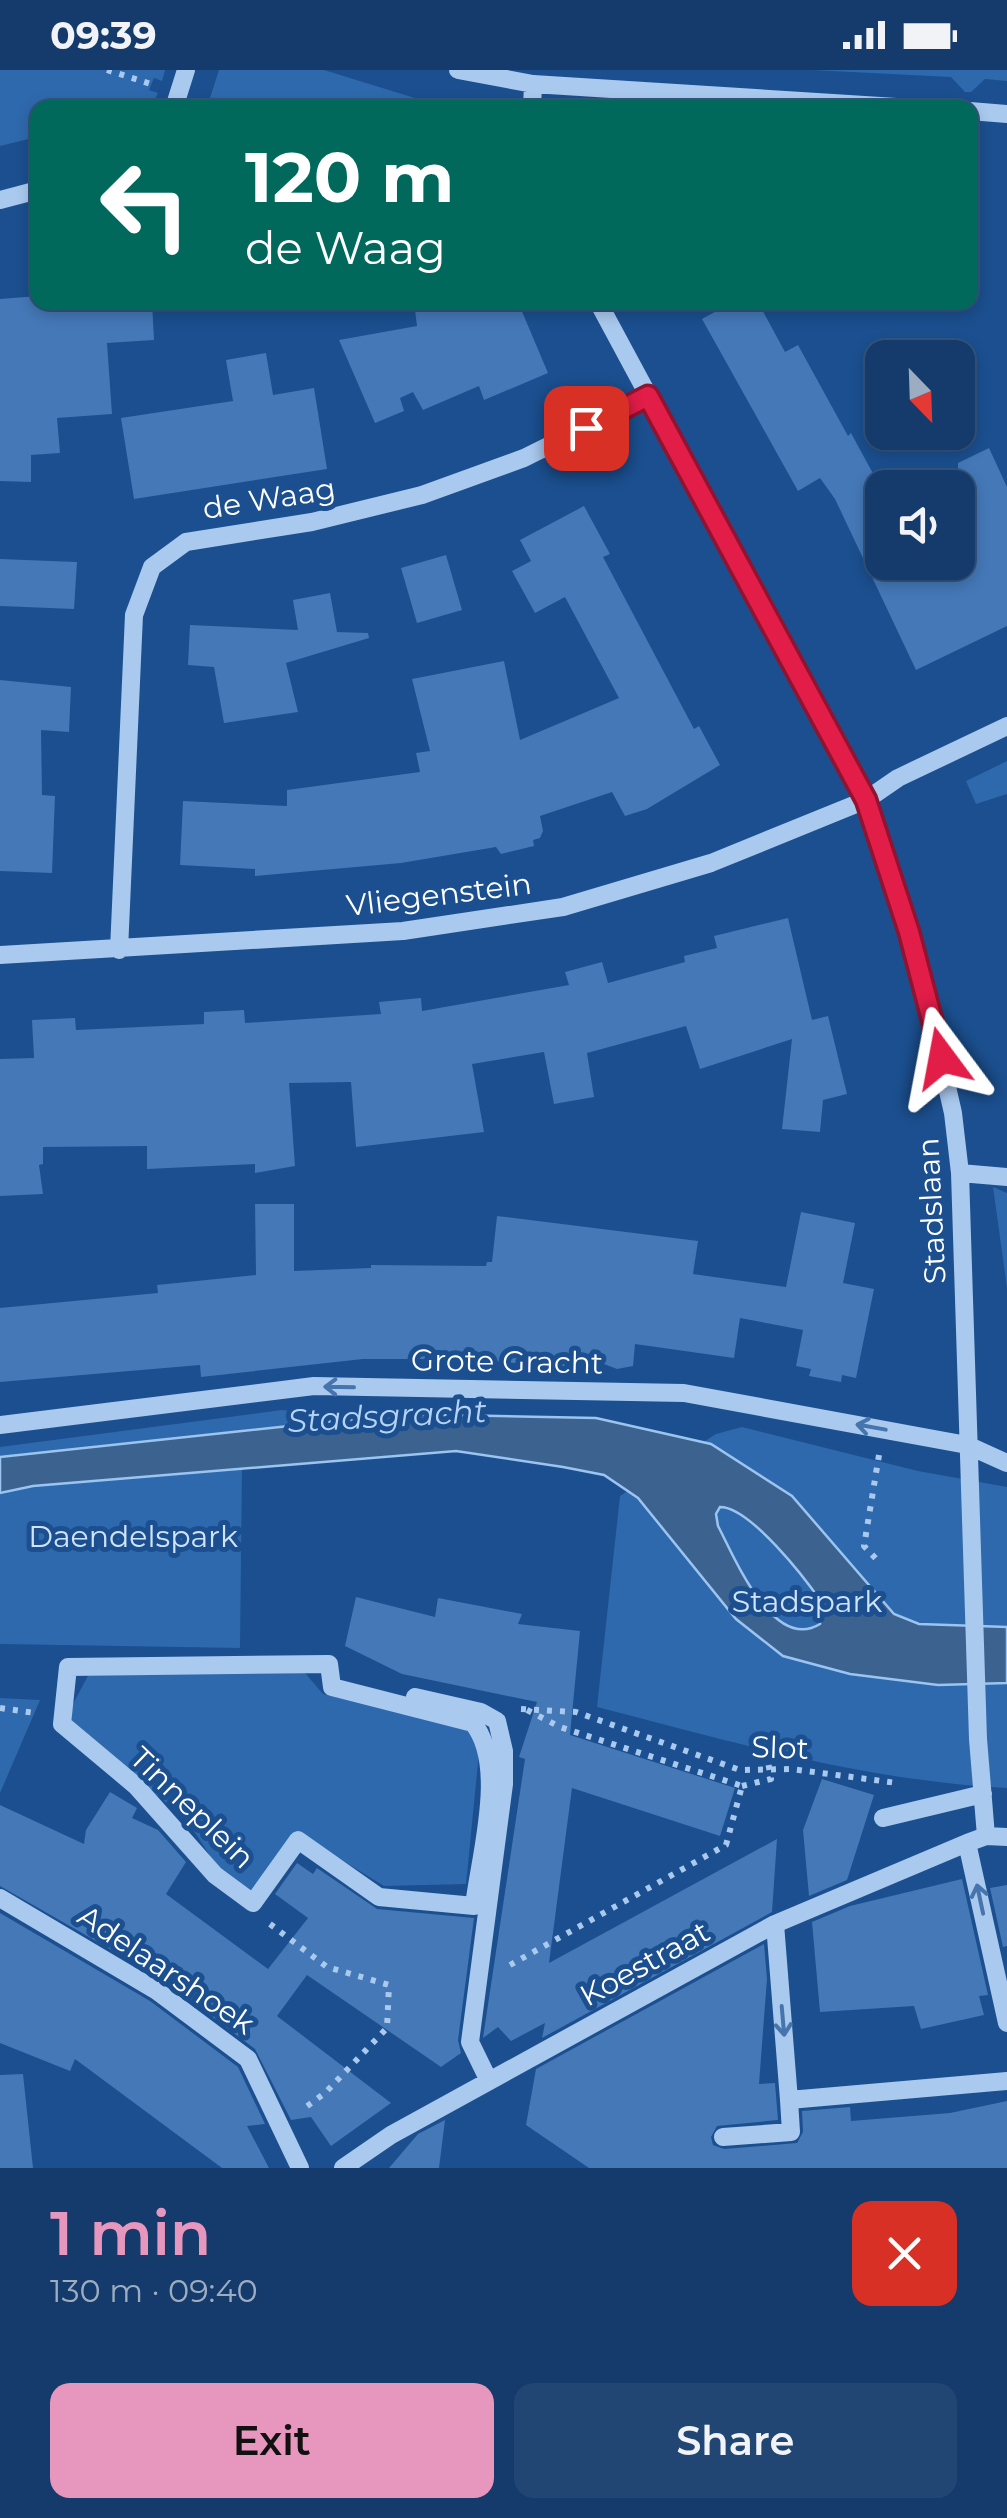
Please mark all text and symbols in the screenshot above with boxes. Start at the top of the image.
text: 09:39 [50,12,157,59]
text: 120 m [245,134,455,220]
icon: left [80,140,210,270]
text: de Waag [245,220,446,275]
north arrow [865,340,975,450]
map controls [865,340,975,580]
pin [544,386,629,471]
icon: arrive [559,401,614,456]
street label: de Waag [200,470,338,527]
button: sound [865,470,975,580]
street label: Vliegenstein [344,865,534,924]
position arrow [890,1006,994,1110]
street label: Stadslaan [909,1137,954,1285]
street label: Grote Gracht [411,1341,603,1382]
one-way arrow [324,1378,356,1396]
water label: Stadsgracht [286,1391,488,1440]
one-way arrow [856,1417,888,1436]
park label: Daendelspark [28,1518,238,1555]
park label: Stadspark [732,1583,882,1620]
street label: Slot [751,1728,809,1767]
street label: Tinneplein [122,1739,262,1876]
one-way arrow [970,1883,989,1915]
street label: Adelaarshoek [71,1897,262,2042]
street label: Koestraat [573,1913,716,2014]
one-way arrow [773,2004,792,2036]
text: 1 min [50,2197,211,2270]
button: close [852,2201,957,2306]
text: 130 m · 09:40 [50,2271,258,2310]
button: Exit [50,2383,494,2498]
button: Share [514,2383,957,2498]

